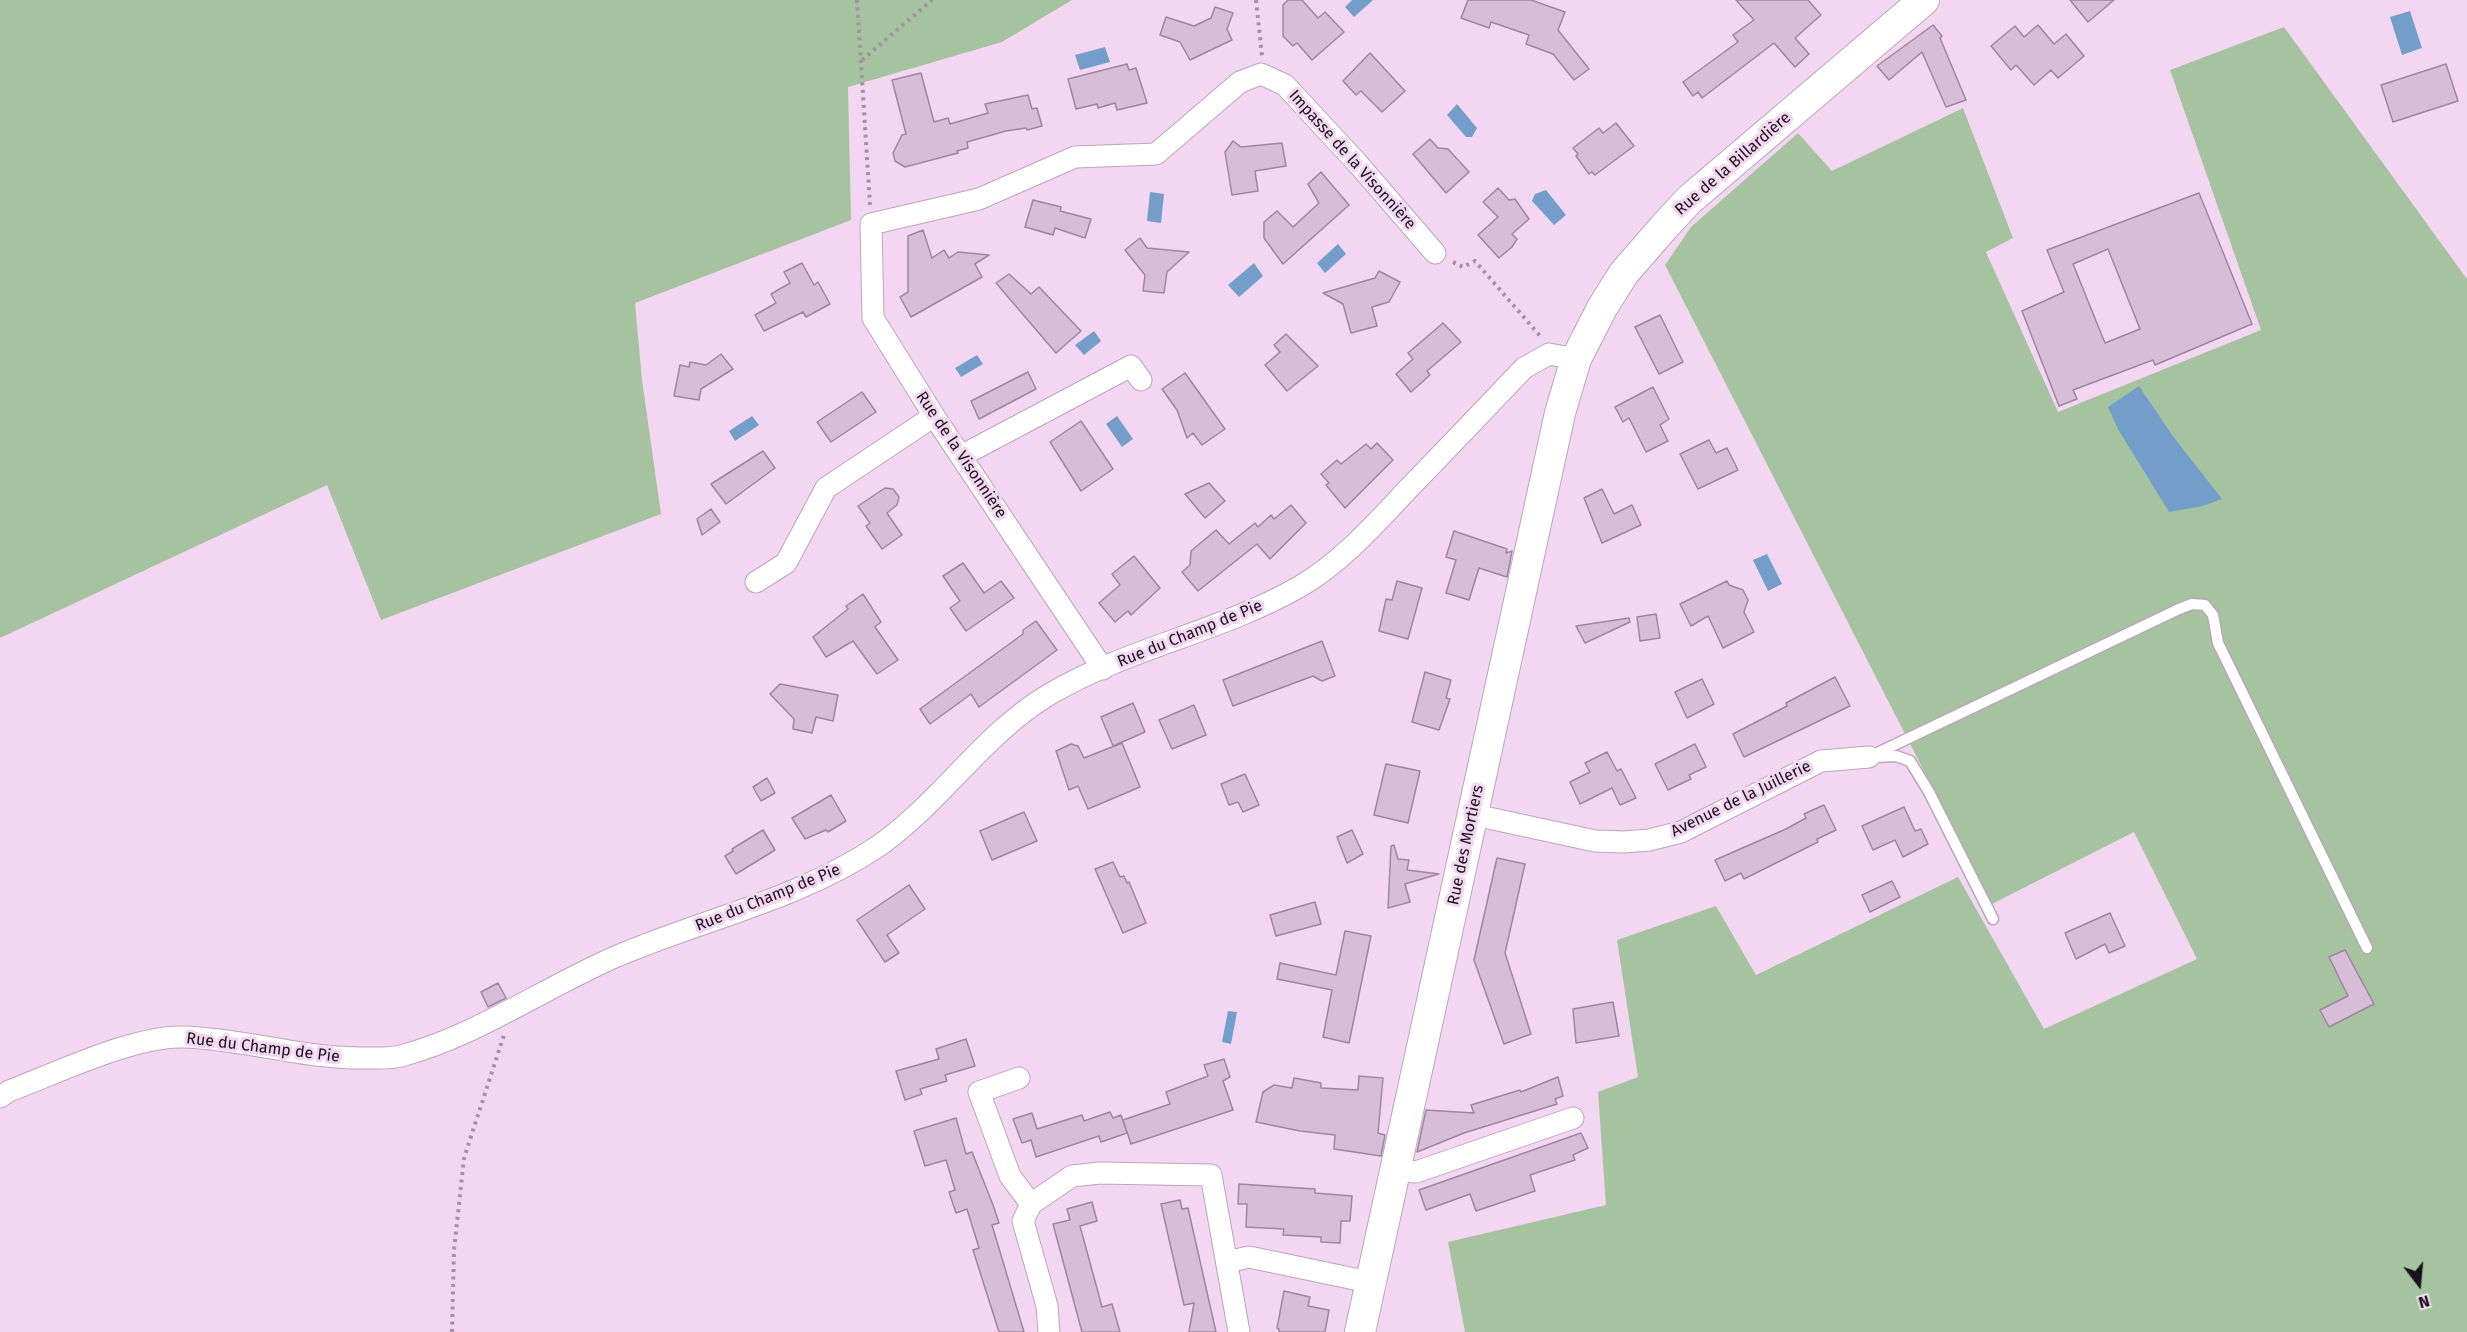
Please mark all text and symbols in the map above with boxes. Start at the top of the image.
street label: Impasse de la Visonnière [1284,86,1420,234]
street label: Rue de la Billardière [1671,108,1795,220]
street label: Rue de la Visonnière [911,388,1011,522]
street label: Rue du Champ de Pie [1115,596,1265,672]
street label: Avenue de la Juillerie [1668,757,1814,841]
street label: Rue des Mortiers [1444,783,1488,907]
street label: Rue du Champ de Pie [693,860,843,936]
street label: Rue du Champ de Pie [185,1029,341,1067]
north arrow [2389,1254,2449,1314]
text: N [2416,1291,2432,1312]

